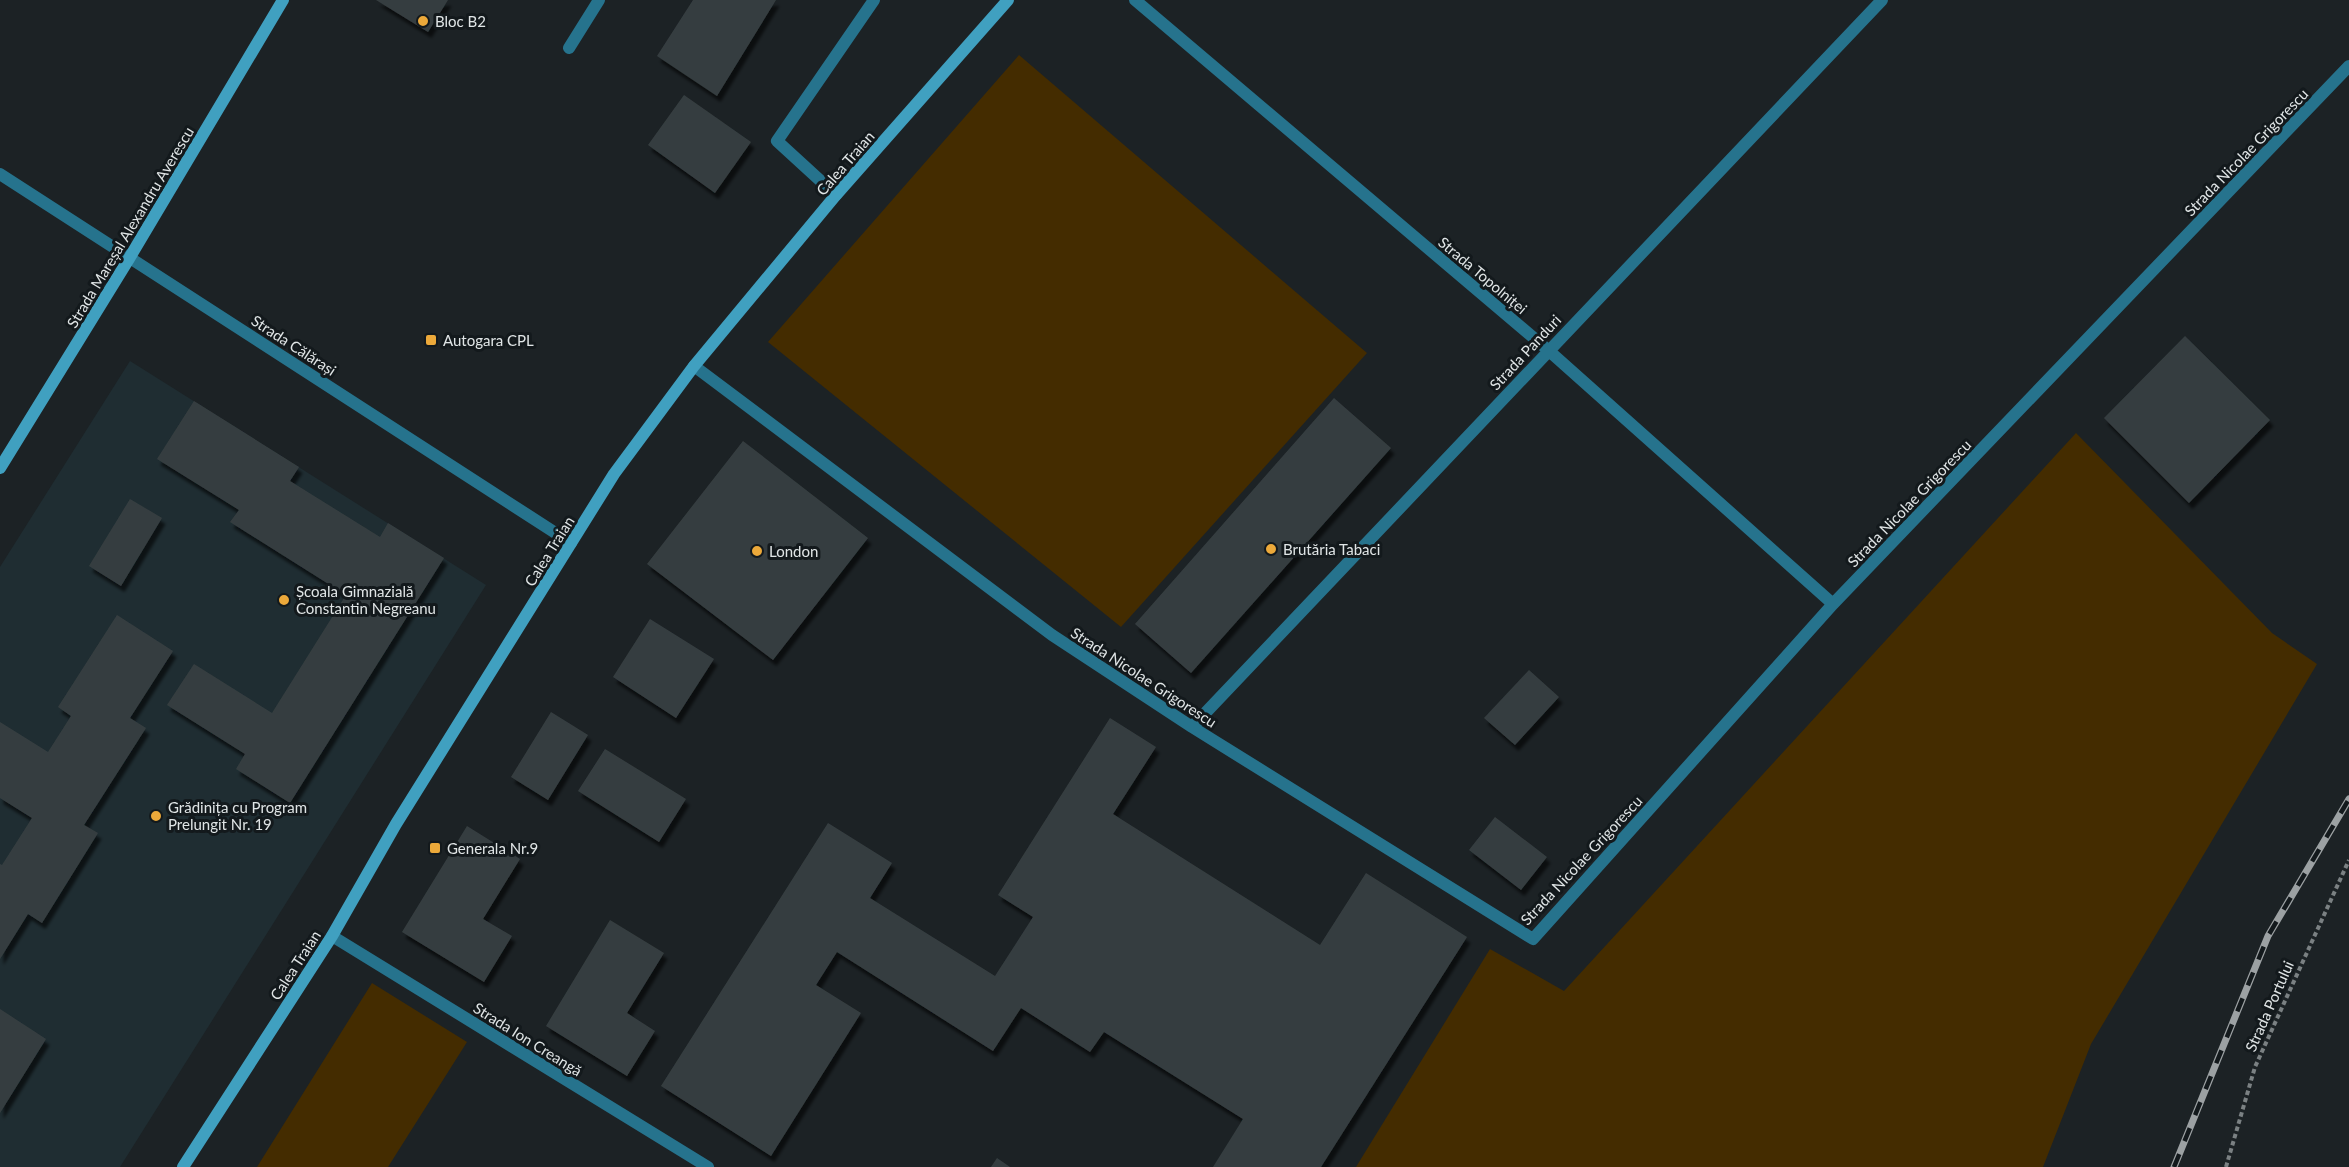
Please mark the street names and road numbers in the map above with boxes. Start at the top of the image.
street label: Strada Nicolae Grigorescu [2180,85,2312,219]
street label: Strada Mareșal Alexandru Averescu [63,123,197,331]
street label: Calea Traian [812,127,878,199]
street label: Strada Topolniței [1435,233,1531,317]
street label: Strada Călărași [248,311,340,379]
street label: Strada Panduri [1486,311,1564,393]
street label: Strada Nicolae Grigorescu [1843,436,1975,570]
street label: Calea Traian [520,513,578,589]
street label: Strada Nicolae Grigorescu [1068,623,1220,731]
street label: Strada Nicolae Grigorescu [1516,792,1646,928]
street label: Calea Traian [266,927,324,1003]
street label: Strada Portului [2241,958,2297,1054]
street label: Strada Ion Creangă [470,998,586,1080]

